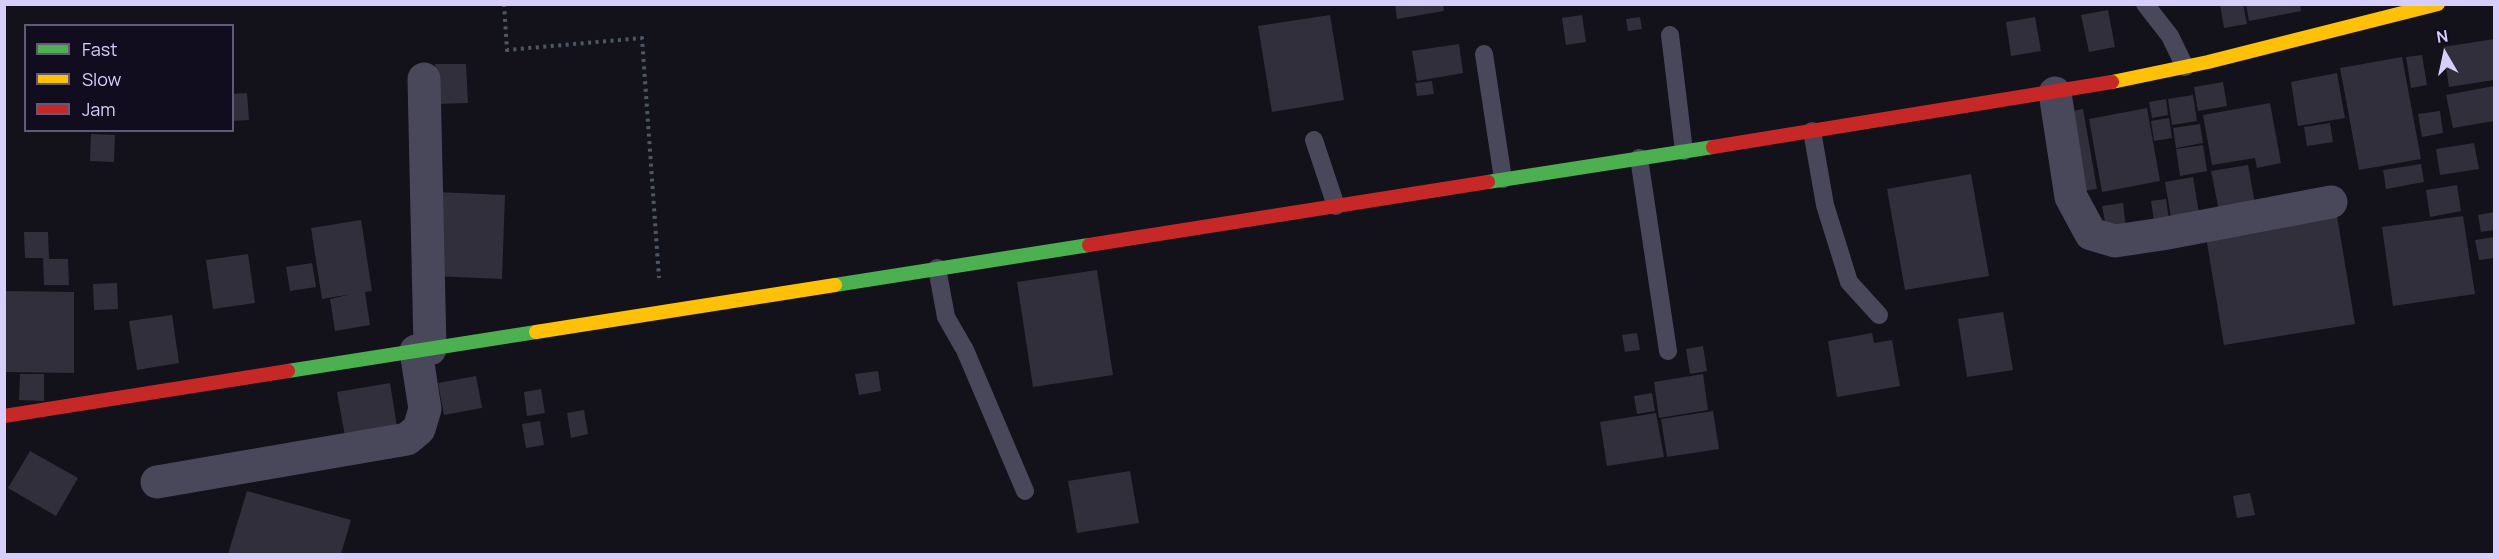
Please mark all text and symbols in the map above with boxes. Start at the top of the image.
legend [24,24,234,132]
north arrow [2415,24,2475,84]
text: N [2435,24,2450,48]
text: Fast [82,37,117,61]
text: Slow [82,67,121,91]
text: Jam [82,97,116,121]

